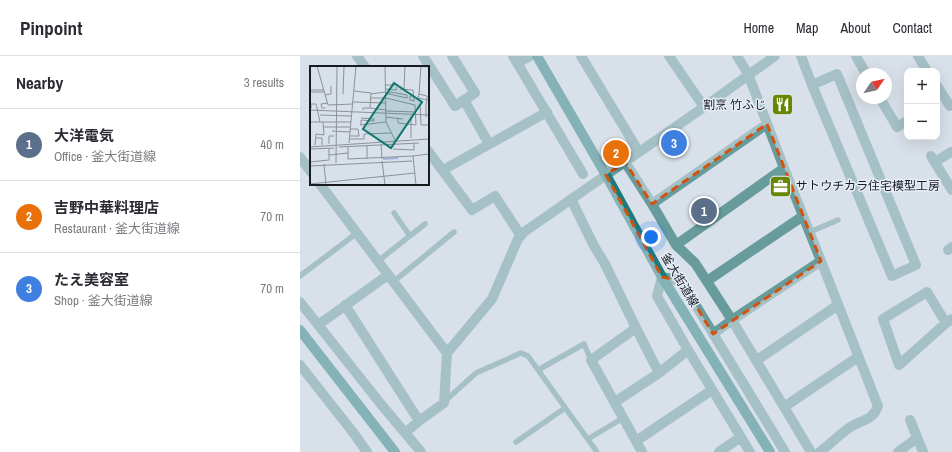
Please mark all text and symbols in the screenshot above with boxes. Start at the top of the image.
text: Pinpoint [20,15,82,41]
text: Home [743,19,774,37]
text: Map [796,19,818,37]
text: About [840,19,870,37]
text: Contact [892,19,932,37]
inset map [310,66,429,185]
north arrow [856,68,892,104]
map controls [904,68,940,140]
button: + [904,68,940,104]
text: Nearby [16,71,63,94]
text: 3 results [244,74,284,91]
restaurant icon: 割烹 竹ふじ [769,92,795,118]
place label: 割烹 竹ふじ [703,97,766,113]
button: − [904,104,940,140]
text: 大洋電気 [54,125,114,146]
pin: 3 [661,128,687,158]
text: 1 [26,136,32,153]
text: 40 m [260,136,284,153]
pin: 2 [603,138,629,168]
text: Office · 釜大街道線 [54,148,156,165]
office icon: サトウチカラ住宅模型工房 [768,173,794,199]
place label: サトウチカラ住宅模型工房 [796,178,940,194]
pin: 1 [691,196,717,226]
text: 吉野中華料理店 [54,197,159,218]
text: 2 [26,208,32,225]
text: 70 m [260,208,284,225]
text: Restaurant · 釜大街道線 [54,220,180,237]
your location [641,227,661,247]
street label: 釜大街道線 [658,250,702,310]
text: たえ美容室 [54,269,129,290]
text: 3 [26,280,32,297]
text: 70 m [260,280,284,297]
text: Shop · 釜大街道線 [54,292,153,309]

